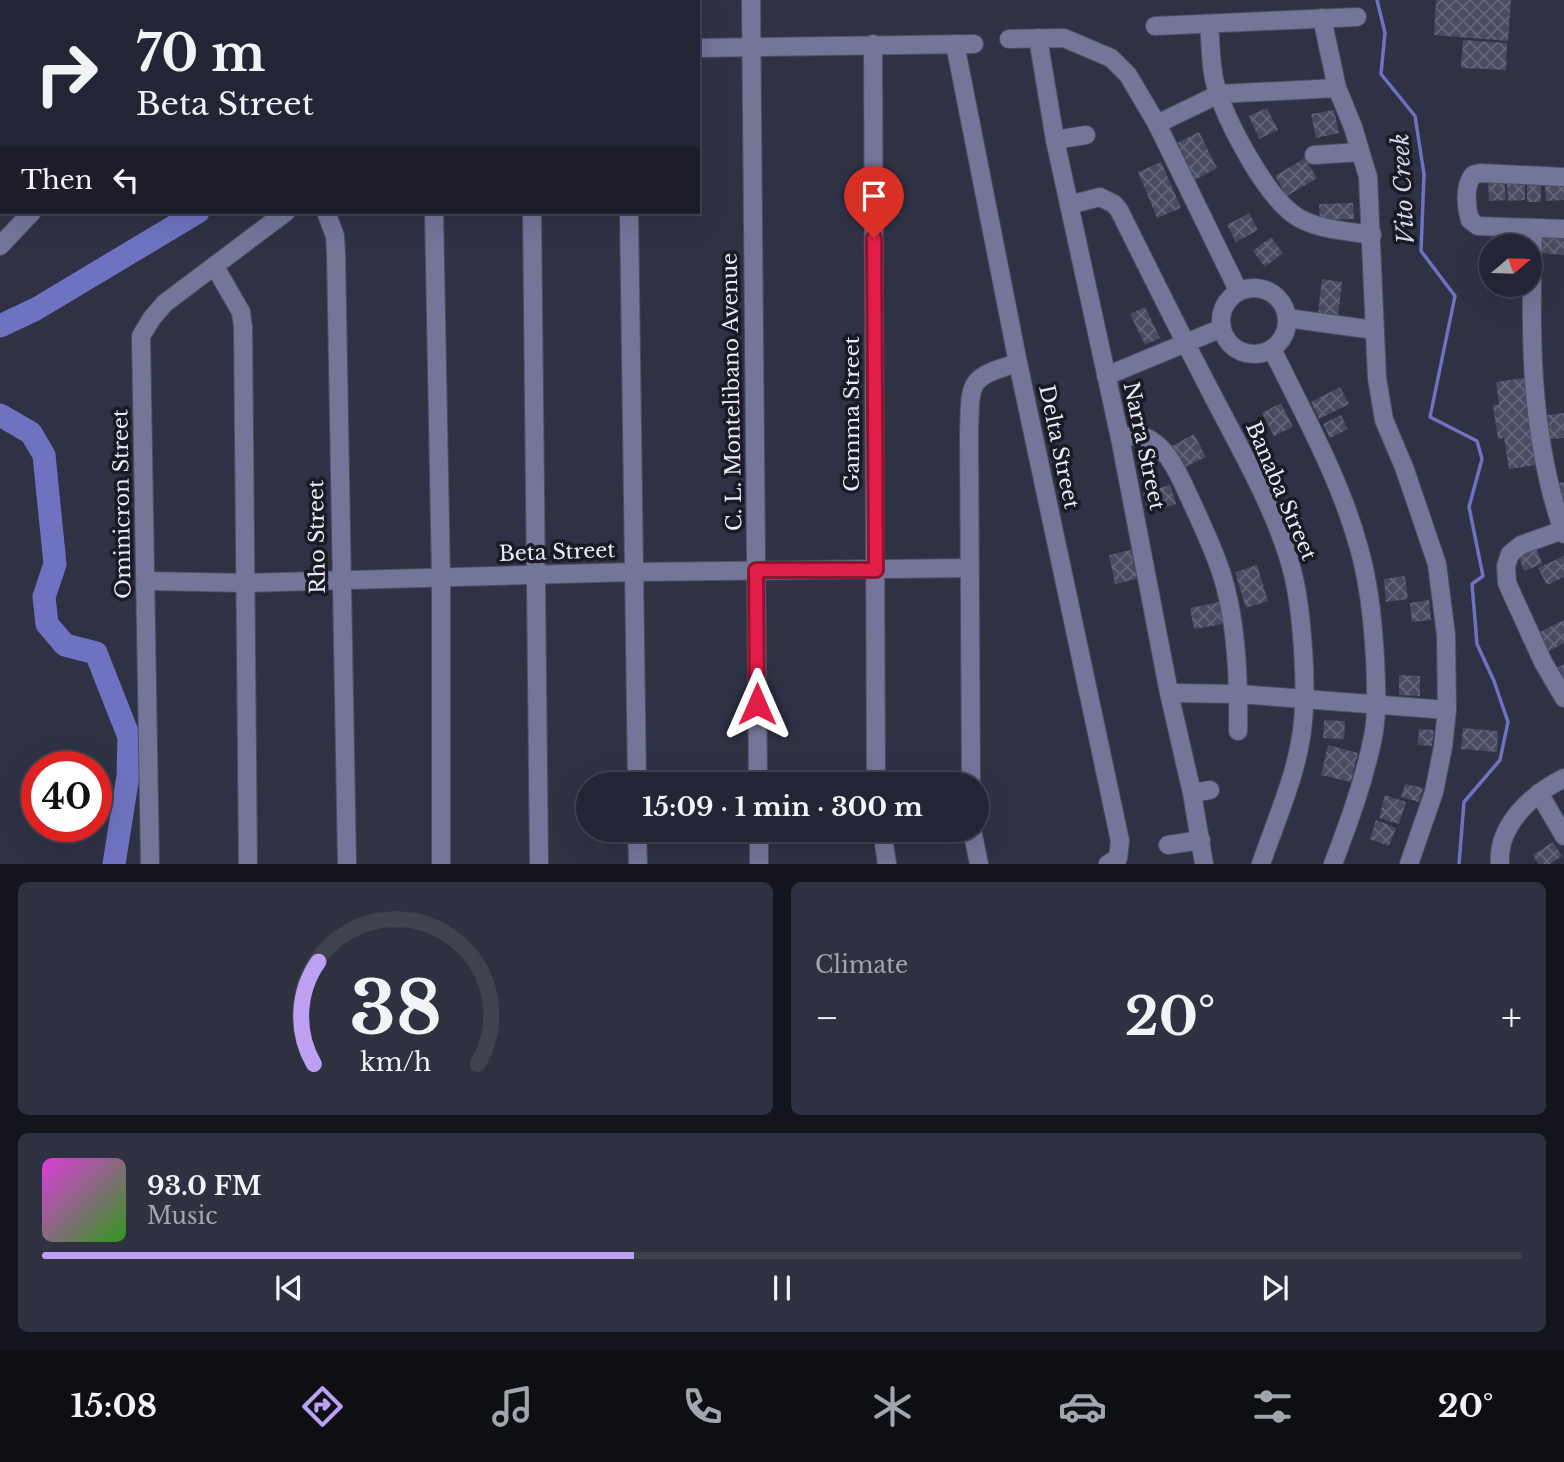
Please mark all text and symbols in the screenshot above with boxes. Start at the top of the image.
text: 70 m [136,23,266,84]
icon: right [21,28,112,119]
text: Beta Street [136,84,314,124]
water label: Vito Creek [1386,133,1420,245]
icon: left [107,161,145,199]
text: Then [21,164,93,196]
pin [844,166,904,238]
icon: arrive [855,177,893,215]
north arrow [1479,234,1542,298]
map controls [1479,234,1542,297]
street label: C. L. Montelibano Avenue [717,253,747,531]
street label: Gamma Street [839,336,865,492]
street label: Narra Street [1118,380,1170,513]
street label: Delta Street [1033,383,1085,511]
street label: Ominicron Street [107,409,137,599]
street label: Banaba Street [1240,418,1322,564]
street label: Rho Street [303,480,331,594]
street label: Beta Street [498,537,616,567]
position arrow [720,667,794,741]
speed limit sign: 40 [21,751,112,842]
text: 15:09 · 1 min · 300 m [642,791,923,823]
text: Climate [815,951,908,979]
text: 38 [349,964,442,1055]
text: 20° [1125,985,1215,1049]
text: − [815,994,839,1041]
text: + [1501,994,1522,1041]
text: km/h [360,1047,431,1078]
text: 93.0 FM [147,1170,262,1202]
text: Music [147,1202,218,1230]
icon: previous [270,1269,308,1307]
icon: pause [763,1269,801,1307]
icon: next [1256,1269,1294,1307]
icon: directions [298,1382,347,1431]
icon: music [488,1382,537,1431]
icon: phone [678,1382,727,1431]
icon: climate [868,1382,917,1431]
icon: car [1058,1382,1107,1431]
icon: filters [1248,1382,1297,1431]
text: 15:08 [70,1386,157,1426]
text: 20° [1438,1386,1494,1426]

